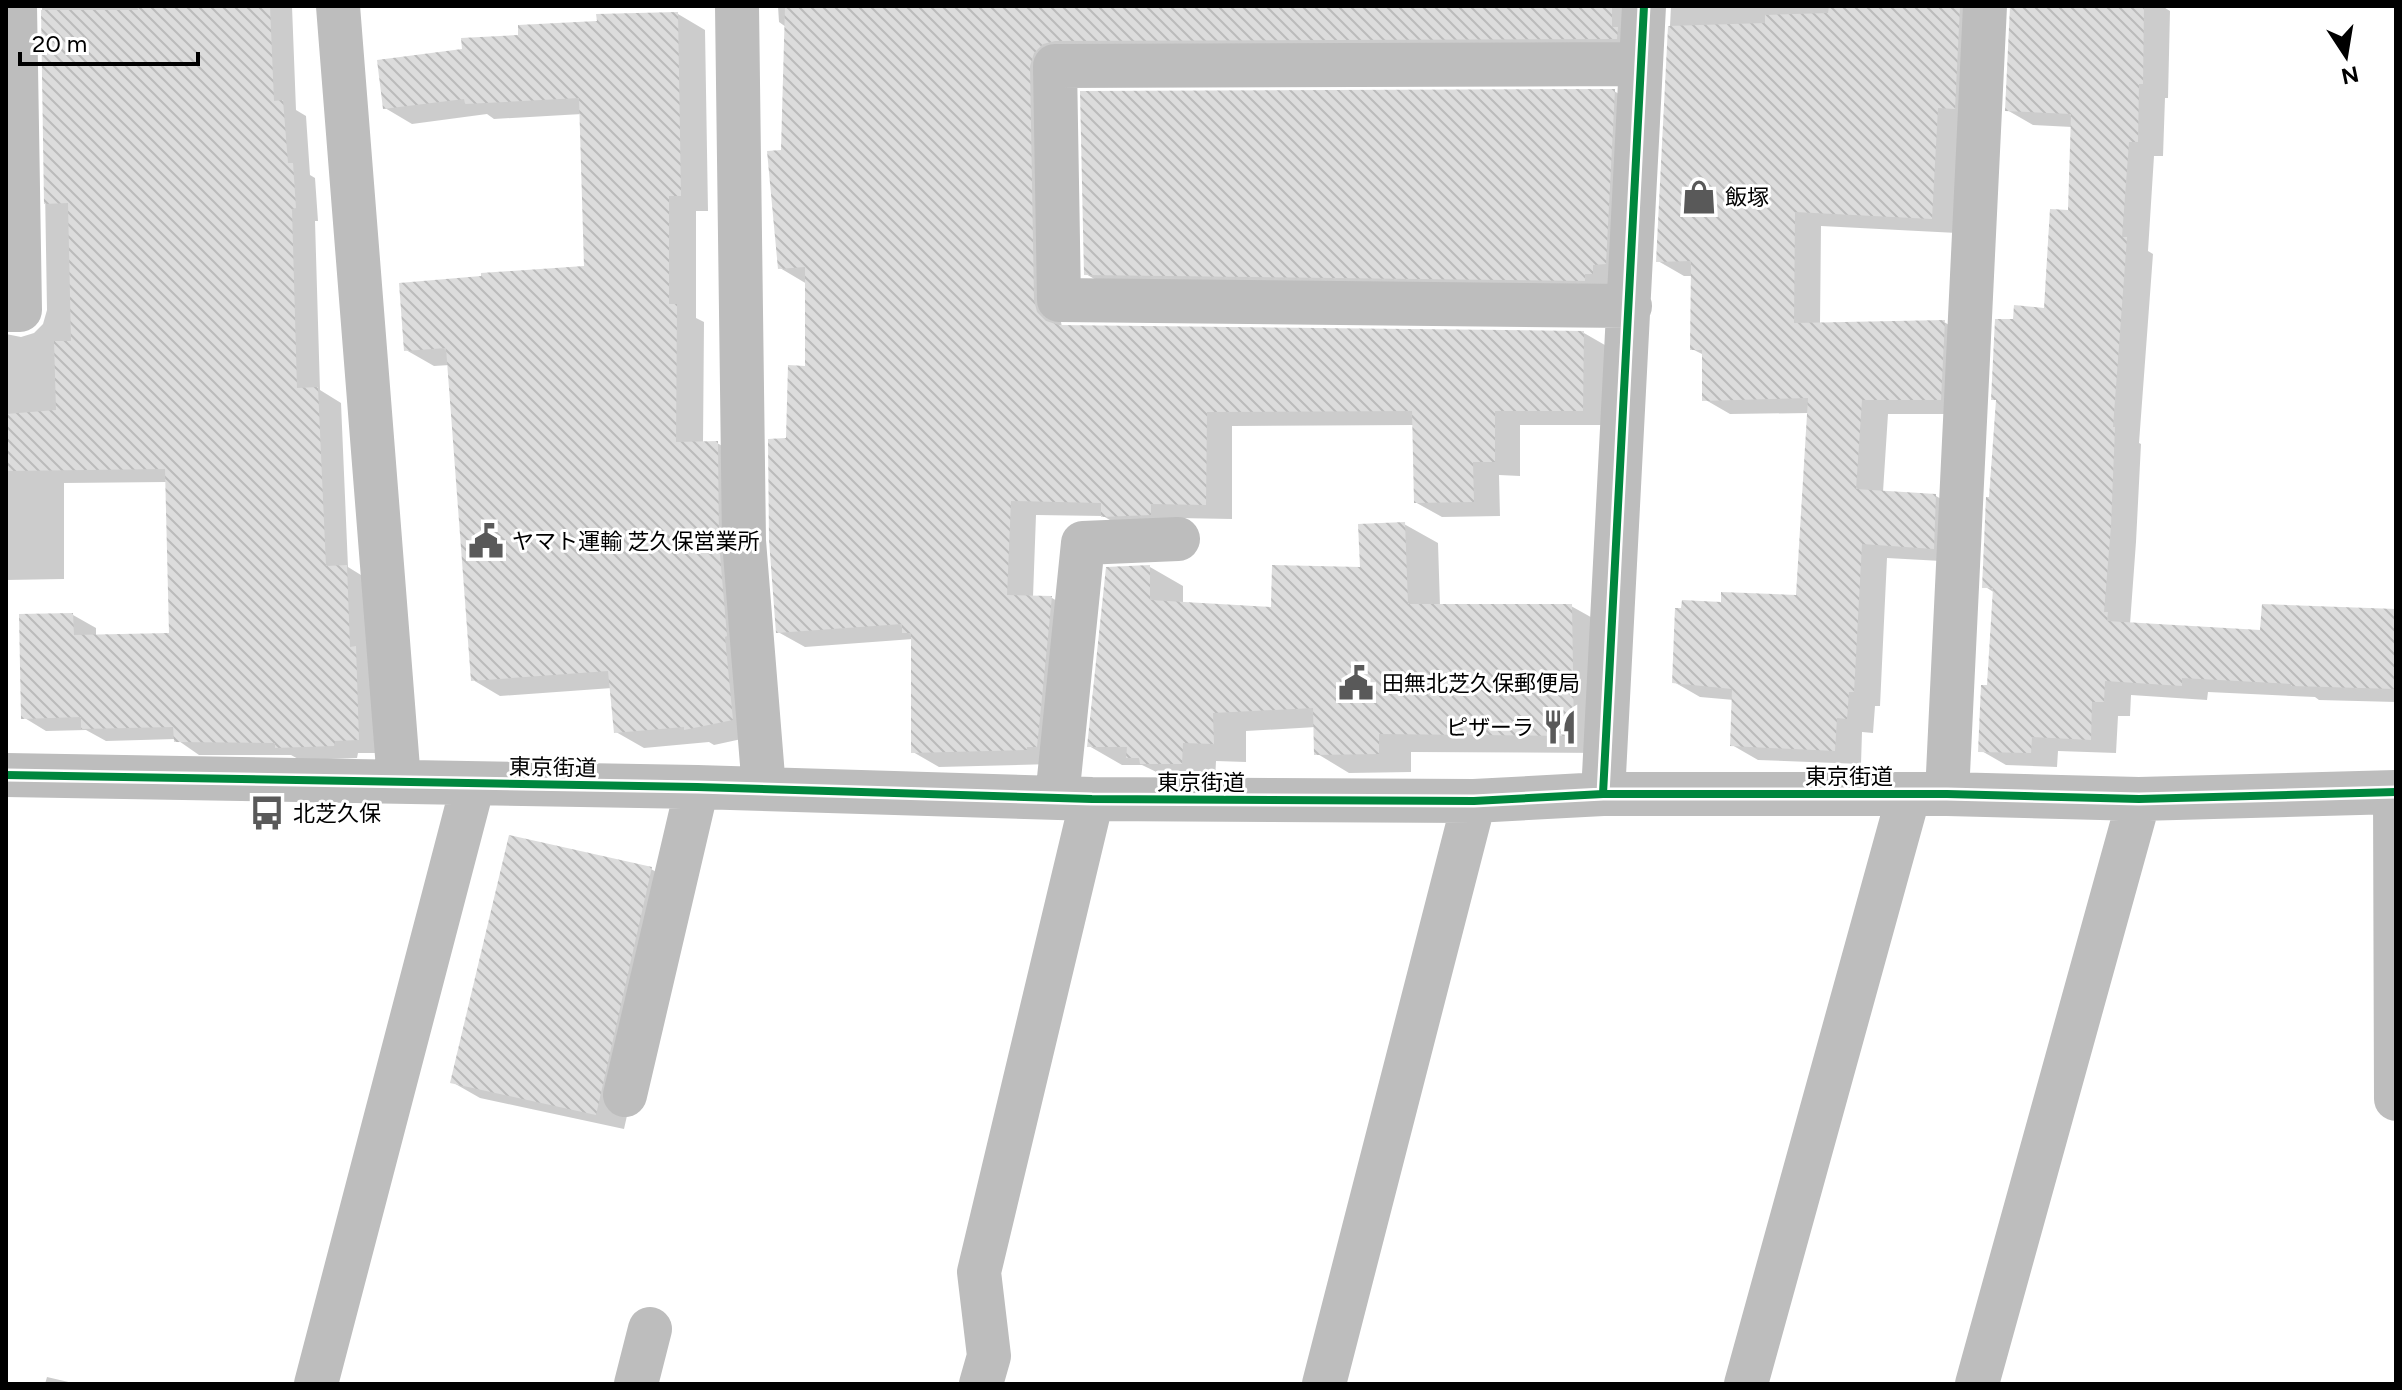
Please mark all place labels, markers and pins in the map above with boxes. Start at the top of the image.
shop icon: 飯塚 [1680,178,1718,216]
place label: 飯塚 [1725,184,1769,211]
public building icon: ヤマト運輸 芝久保営業所 [467,522,505,560]
place label: ヤマト運輸 芝久保営業所 [512,528,759,555]
public building icon: 田無北芝久保郵便局 [1337,664,1375,702]
place label: 田無北芝久保郵便局 [1382,670,1580,697]
restaurant icon: ピザーラ [1541,708,1579,746]
place label: ピザーラ [1446,714,1534,741]
bus stop icon: 北芝久保 [248,794,286,832]
place label: 北芝久保 [293,800,381,827]

